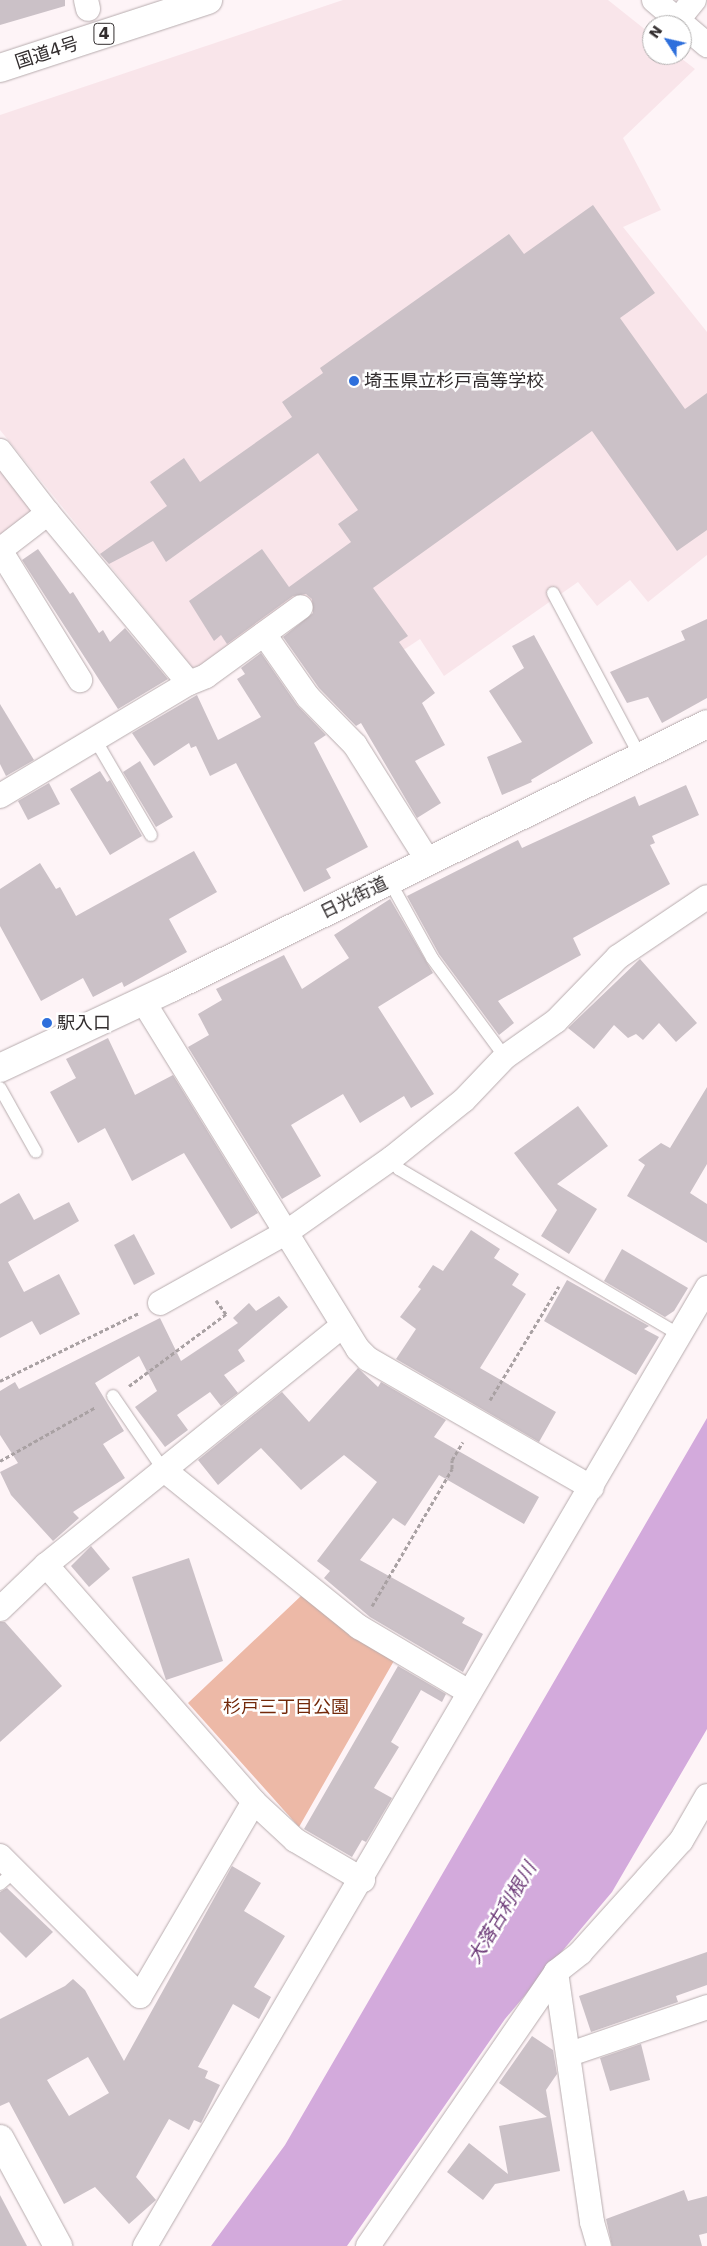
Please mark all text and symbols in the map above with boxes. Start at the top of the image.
north arrow [642,15,692,65]
road number: 4 [93,20,115,48]
text: N [646,23,665,41]
street label: 国道4号 [13,33,81,73]
place label: 埼玉県立杉戸高等学校 [364,370,544,392]
marker: 埼玉県立杉戸高等学校 [348,375,360,387]
street label: 日光街道 [317,873,391,923]
place label: 駅入口 [57,1012,111,1034]
marker: 駅入口 [41,1017,53,1029]
park label: 杉戸三丁目公園 [223,1696,349,1718]
water label: 大落古利根川 [463,1858,541,1968]

